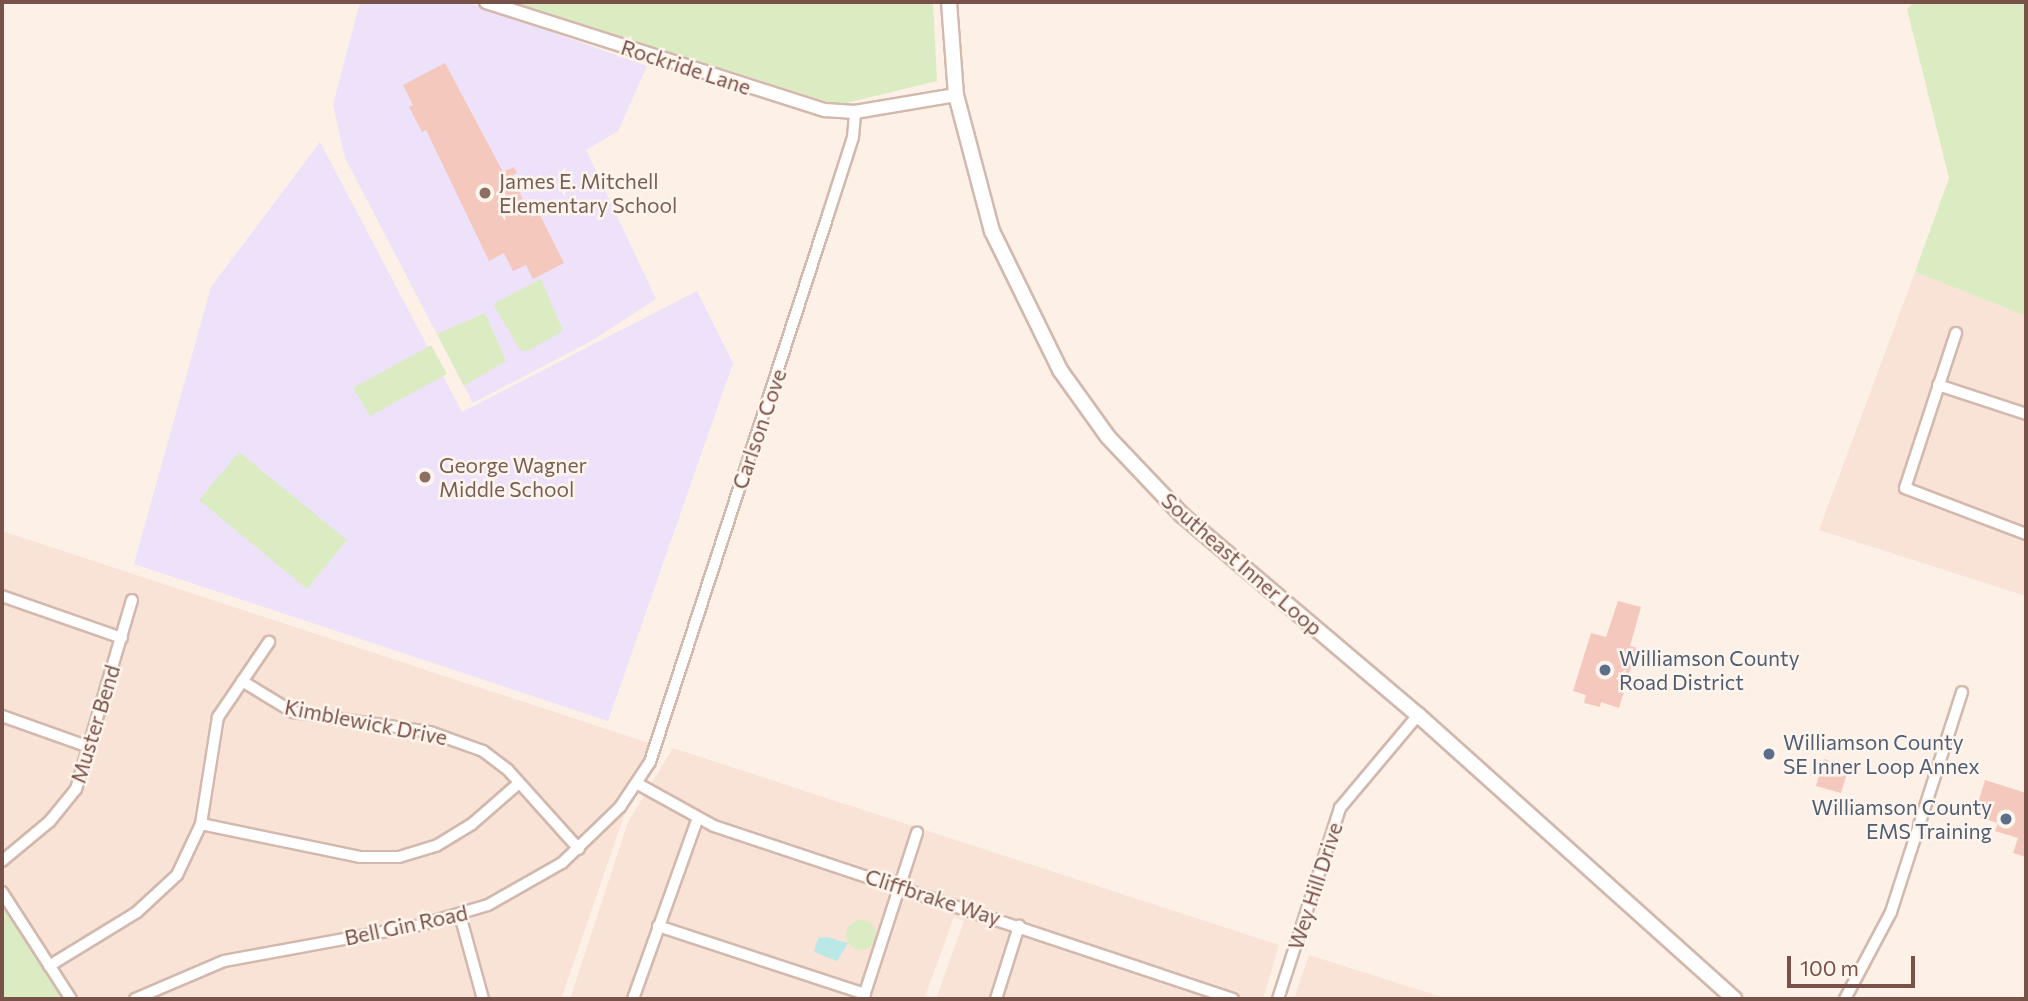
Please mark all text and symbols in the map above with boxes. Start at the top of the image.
street label: Rockride Lane [618,34,754,100]
place label: James E. Mitchell Elementary School [499,168,677,218]
marker: James E. Mitchell Elementary School [477,185,493,201]
street label: Carlson Cove [727,366,791,492]
place label: George Wagner Middle School [439,452,587,502]
marker: George Wagner Middle School [417,469,433,485]
street label: Southeast Inner Loop [1157,487,1327,641]
place label: Williamson County Road District [1619,645,1800,695]
street label: Muster Bend [65,662,125,786]
marker: Williamson County Road District [1597,662,1613,678]
street label: Kimblewick Drive [283,694,449,750]
place label: Williamson County SE Inner Loop Annex [1783,729,1980,779]
marker: Williamson County SE Inner Loop Annex [1761,746,1777,762]
place label: Williamson County EMS Training [1811,794,1992,844]
marker: Williamson County EMS Training [1998,811,2014,827]
street label: Wey Hill Drive [1283,819,1347,953]
street label: Cliffbrake Way [862,863,1004,931]
street label: Bell Gin Road [342,900,470,950]
scale bar [1790,942,1918,986]
text: 100 m [1800,955,1859,980]

